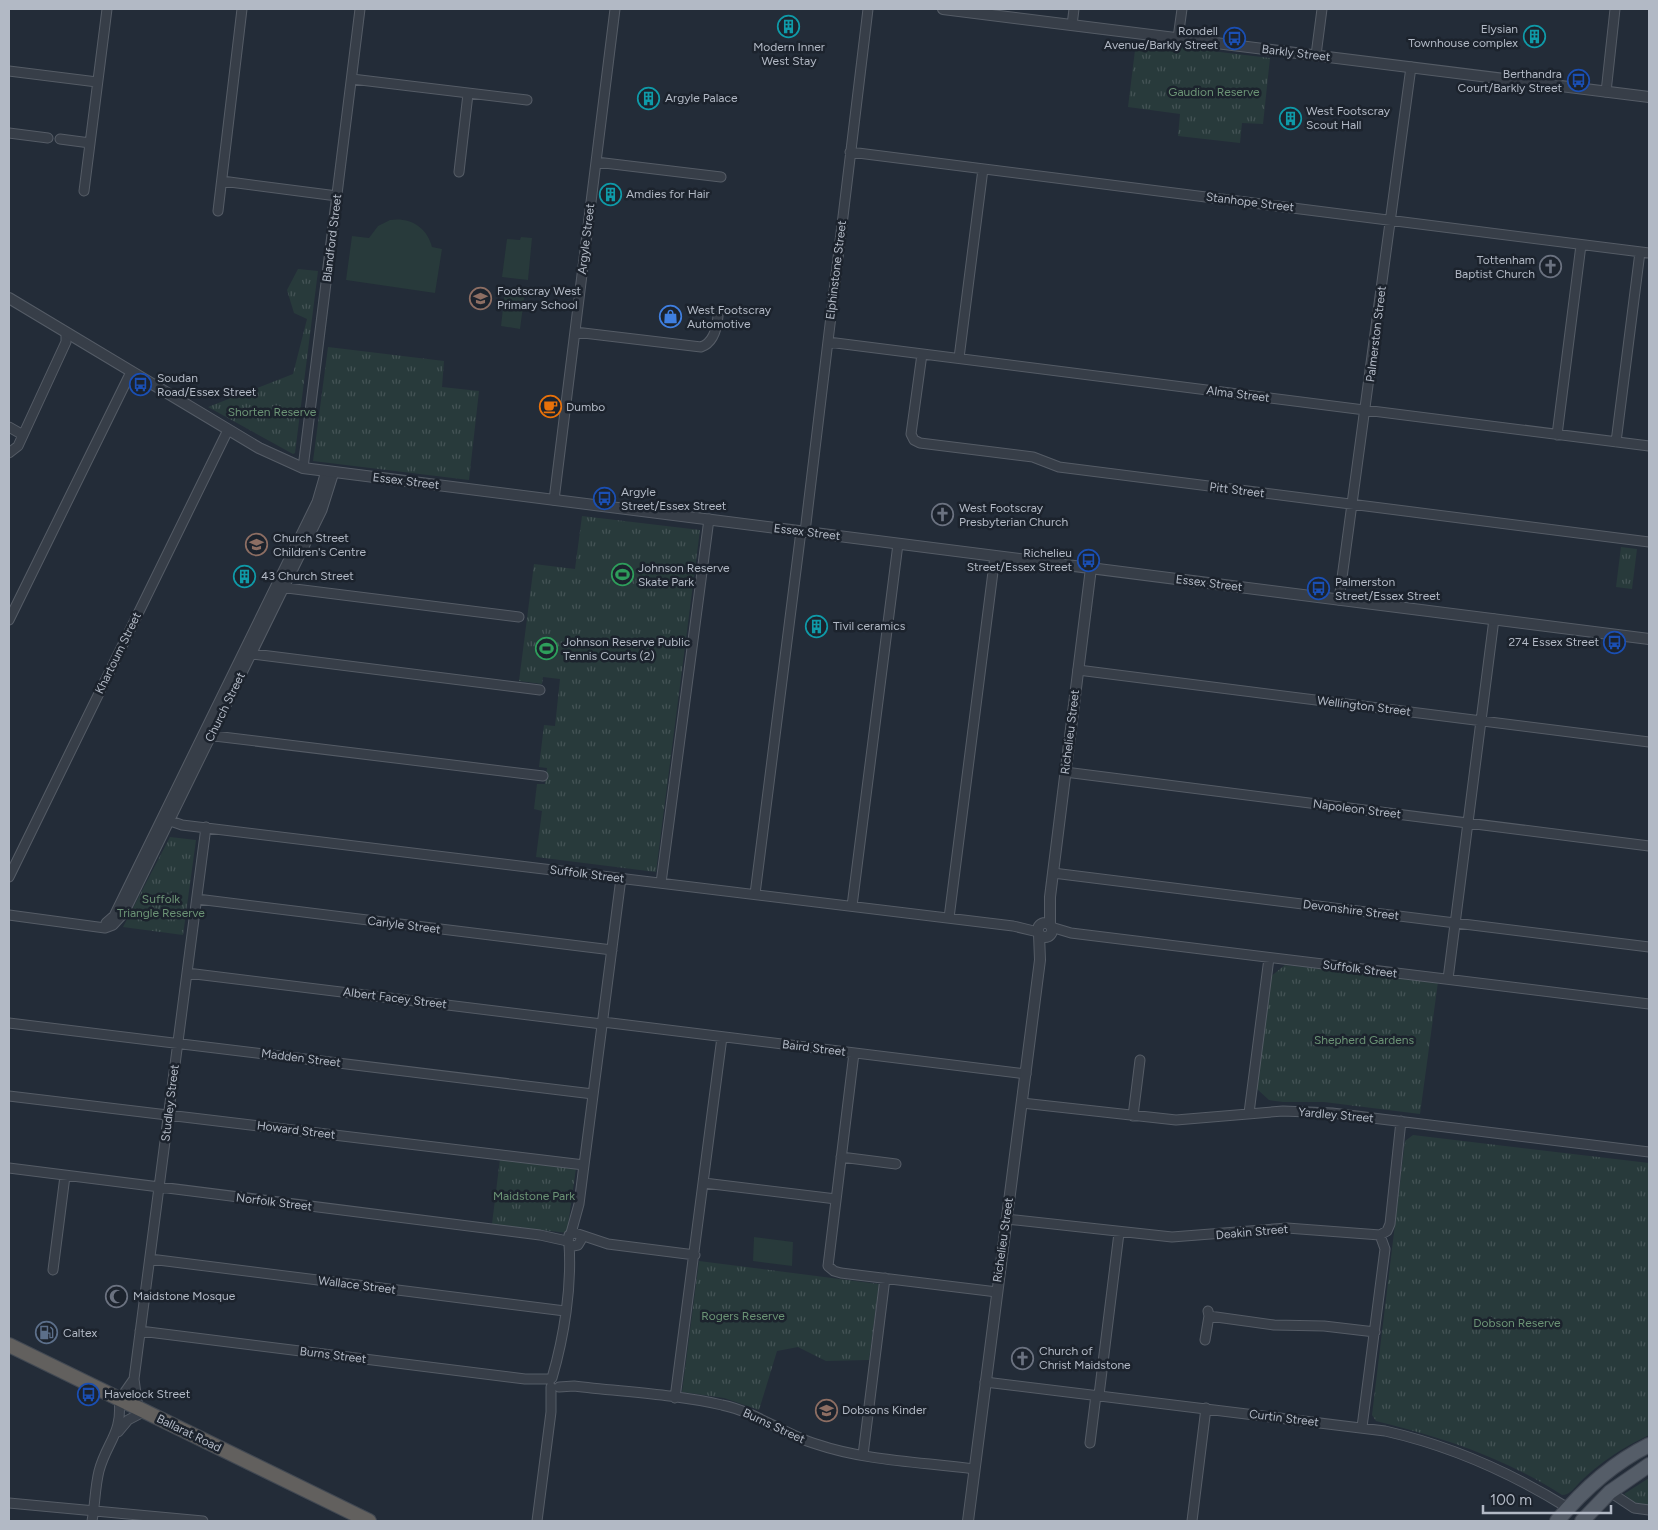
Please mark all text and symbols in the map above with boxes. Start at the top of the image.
building icon: Modern Inner West Stay [777,14,801,38]
place label: Elysian Townhouse complex [1408,22,1518,50]
place label: Rondell Avenue/Barkly Street [1104,24,1218,52]
building icon: Elysian Townhouse complex [1522,24,1546,48]
bus stop icon: Rondell Avenue/Barkly Street [1222,26,1246,50]
place label: Modern Inner West Stay [753,40,825,68]
street label: Barkly Street [1261,42,1331,64]
place label: Berthandra Court/Barkly Street [1458,67,1562,95]
bus stop icon: Berthandra Court/Barkly Street [1566,69,1590,93]
park label: Gaudion Reserve [1168,85,1260,99]
building icon: Argyle Palace [637,86,661,110]
place label: Argyle Palace [665,91,738,105]
place label: West Footscray Scout Hall [1306,104,1391,132]
building icon: West Footscray Scout Hall [1278,106,1302,130]
building icon: Amdies for Hair [598,182,622,206]
place label: Amdies for Hair [626,187,710,201]
street label: Stanhope Street [1205,190,1295,214]
street label: Blandford Street [320,193,344,283]
street label: Argyle Street [575,202,597,275]
street label: Elphinstone Street [823,219,849,320]
place label: Tottenham Baptist Church [1455,253,1535,281]
church icon: Tottenham Baptist Church [1539,255,1563,279]
place label: Footscray West Primary School [497,284,582,312]
street label: Palmerston Street [1363,285,1389,383]
school or university icon: Footscray West Primary School [469,286,493,310]
place label: West Footscray Automotive [687,303,772,331]
shop icon: West Footscray Automotive [659,305,683,329]
place label: Soudan Road/Essex Street [157,371,257,399]
bus stop icon: Soudan Road/Essex Street [129,373,153,397]
street label: Alma Street [1206,383,1271,405]
cafe icon: Dumbo [538,395,562,419]
place label: Dumbo [566,400,605,414]
park label: Shorten Reserve [228,405,317,419]
street label: Essex Street [372,470,441,492]
street label: Pitt Street [1209,480,1266,500]
place label: Argyle Street/Essex Street [621,485,727,513]
bus stop icon: Argyle Street/Essex Street [593,487,617,511]
place label: West Footscray Presbyterian Church [959,501,1069,529]
church icon: West Footscray Presbyterian Church [931,503,955,527]
street label: Essex Street [773,521,842,543]
place label: Church Street Children's Centre [273,531,367,559]
school or university icon: Church Street Children's Centre [245,533,269,557]
place label: Richelieu Street/Essex Street [967,546,1072,574]
bus stop icon: Richelieu Street/Essex Street [1076,548,1100,572]
place label: Johnson Reserve Skate Park [638,561,730,589]
sports icon: Johnson Reserve Skate Park [610,563,634,587]
building icon: 43 Church Street [233,564,257,588]
place label: 43 Church Street [261,569,354,583]
street label: Essex Street [1175,572,1244,594]
place label: Palmerston Street/Essex Street [1335,575,1441,603]
bus stop icon: Palmerston Street/Essex Street [1307,577,1331,601]
street label: Khartoum Street [92,609,144,696]
building icon: Tivil ceramics [805,614,829,638]
place label: Tivil ceramics [833,619,906,633]
bus stop icon: 274 Essex Street [1603,630,1627,654]
place label: Johnson Reserve Public Tennis Courts (2) [563,635,691,663]
place label: 274 Essex Street [1508,635,1599,649]
sports icon: Johnson Reserve Public Tennis Courts (2) [535,637,559,661]
street label: Church Street [202,669,248,744]
street label: Richelieu Street [1058,688,1082,775]
street label: Wellington Street [1316,693,1412,719]
street label: Napoleon Street [1312,797,1402,821]
street label: Suffolk Street [549,862,625,886]
park label: Suffolk Triangle Reserve [117,892,205,920]
street label: Devonshire Street [1302,897,1400,923]
street label: Carlyle Street [367,914,442,936]
street label: Suffolk Street [1322,957,1398,981]
street label: Albert Facey Street [342,985,448,1011]
park label: Shepherd Gardens [1314,1033,1414,1047]
street label: Baird Street [781,1037,847,1059]
street label: Madden Street [260,1046,342,1070]
street label: Studley Street [158,1063,182,1142]
street label: Yardley Street [1298,1105,1375,1125]
street label: Howard Street [256,1118,336,1142]
park label: Maidstone Park [493,1189,575,1203]
street label: Norfolk Street [235,1190,313,1214]
street label: Richelieu Street [990,1196,1016,1283]
street label: Deakin Street [1215,1222,1289,1242]
street label: Wallace Street [317,1273,397,1297]
mosque icon: Maidstone Mosque [105,1284,129,1308]
place label: Maidstone Mosque [133,1289,236,1303]
park label: Rogers Reserve [701,1309,785,1323]
park label: Dobson Reserve [1473,1316,1561,1330]
fuel station icon: Caltex [35,1321,59,1345]
place label: Caltex [63,1326,97,1340]
street label: Burns Street [299,1344,368,1366]
place label: Church of Christ Maidstone [1039,1344,1131,1372]
church icon: Church of Christ Maidstone [1011,1346,1035,1370]
bus stop icon: Havelock Street [76,1382,100,1406]
place label: Havelock Street [104,1387,191,1401]
school or university icon: Dobsons Kinder [814,1398,838,1422]
place label: Dobsons Kinder [842,1403,927,1417]
street label: Burns Street [741,1406,808,1447]
street label: Curtin Street [1248,1407,1320,1429]
street label: Ballarat Road [154,1411,224,1455]
scale bar [1483,1482,1610,1514]
text: 100 m [1490,1491,1532,1509]

